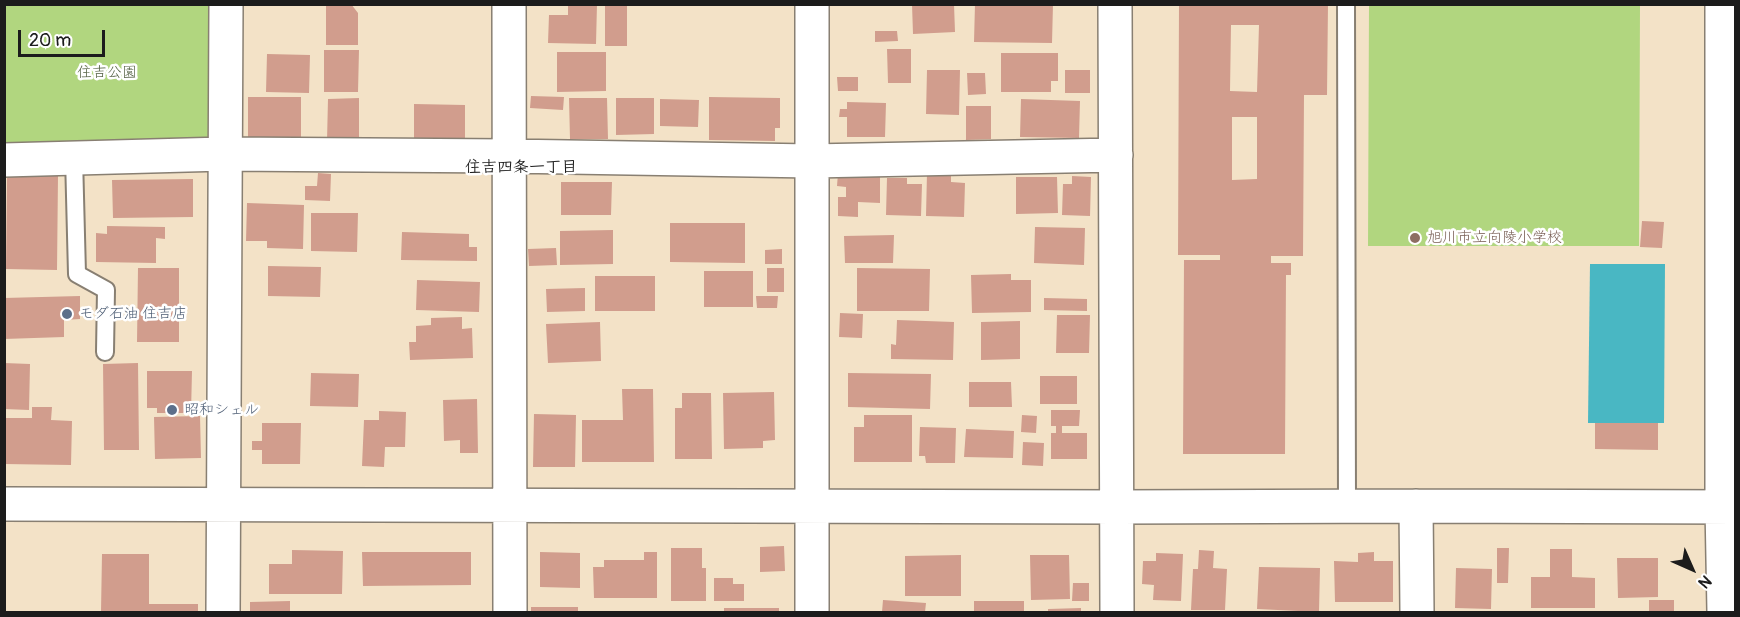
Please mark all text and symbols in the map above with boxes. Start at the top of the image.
scale bar [21,18,108,56]
text: 20 m [29,29,71,52]
park label: 住吉公園 [77,64,137,82]
district label: 住吉四条一丁目 [465,158,577,178]
place label: 旭川市立向陵小学校 [1427,229,1562,247]
marker: 旭川市立向陵小学校 [1408,231,1422,245]
place label: モダ石油 住吉店 [79,305,187,323]
marker: モダ石油 住吉店 [60,307,74,321]
place label: 昭和シェル [184,401,259,419]
marker: 昭和シェル [165,403,179,417]
north arrow [1662,539,1722,599]
text: N [1694,571,1716,593]

